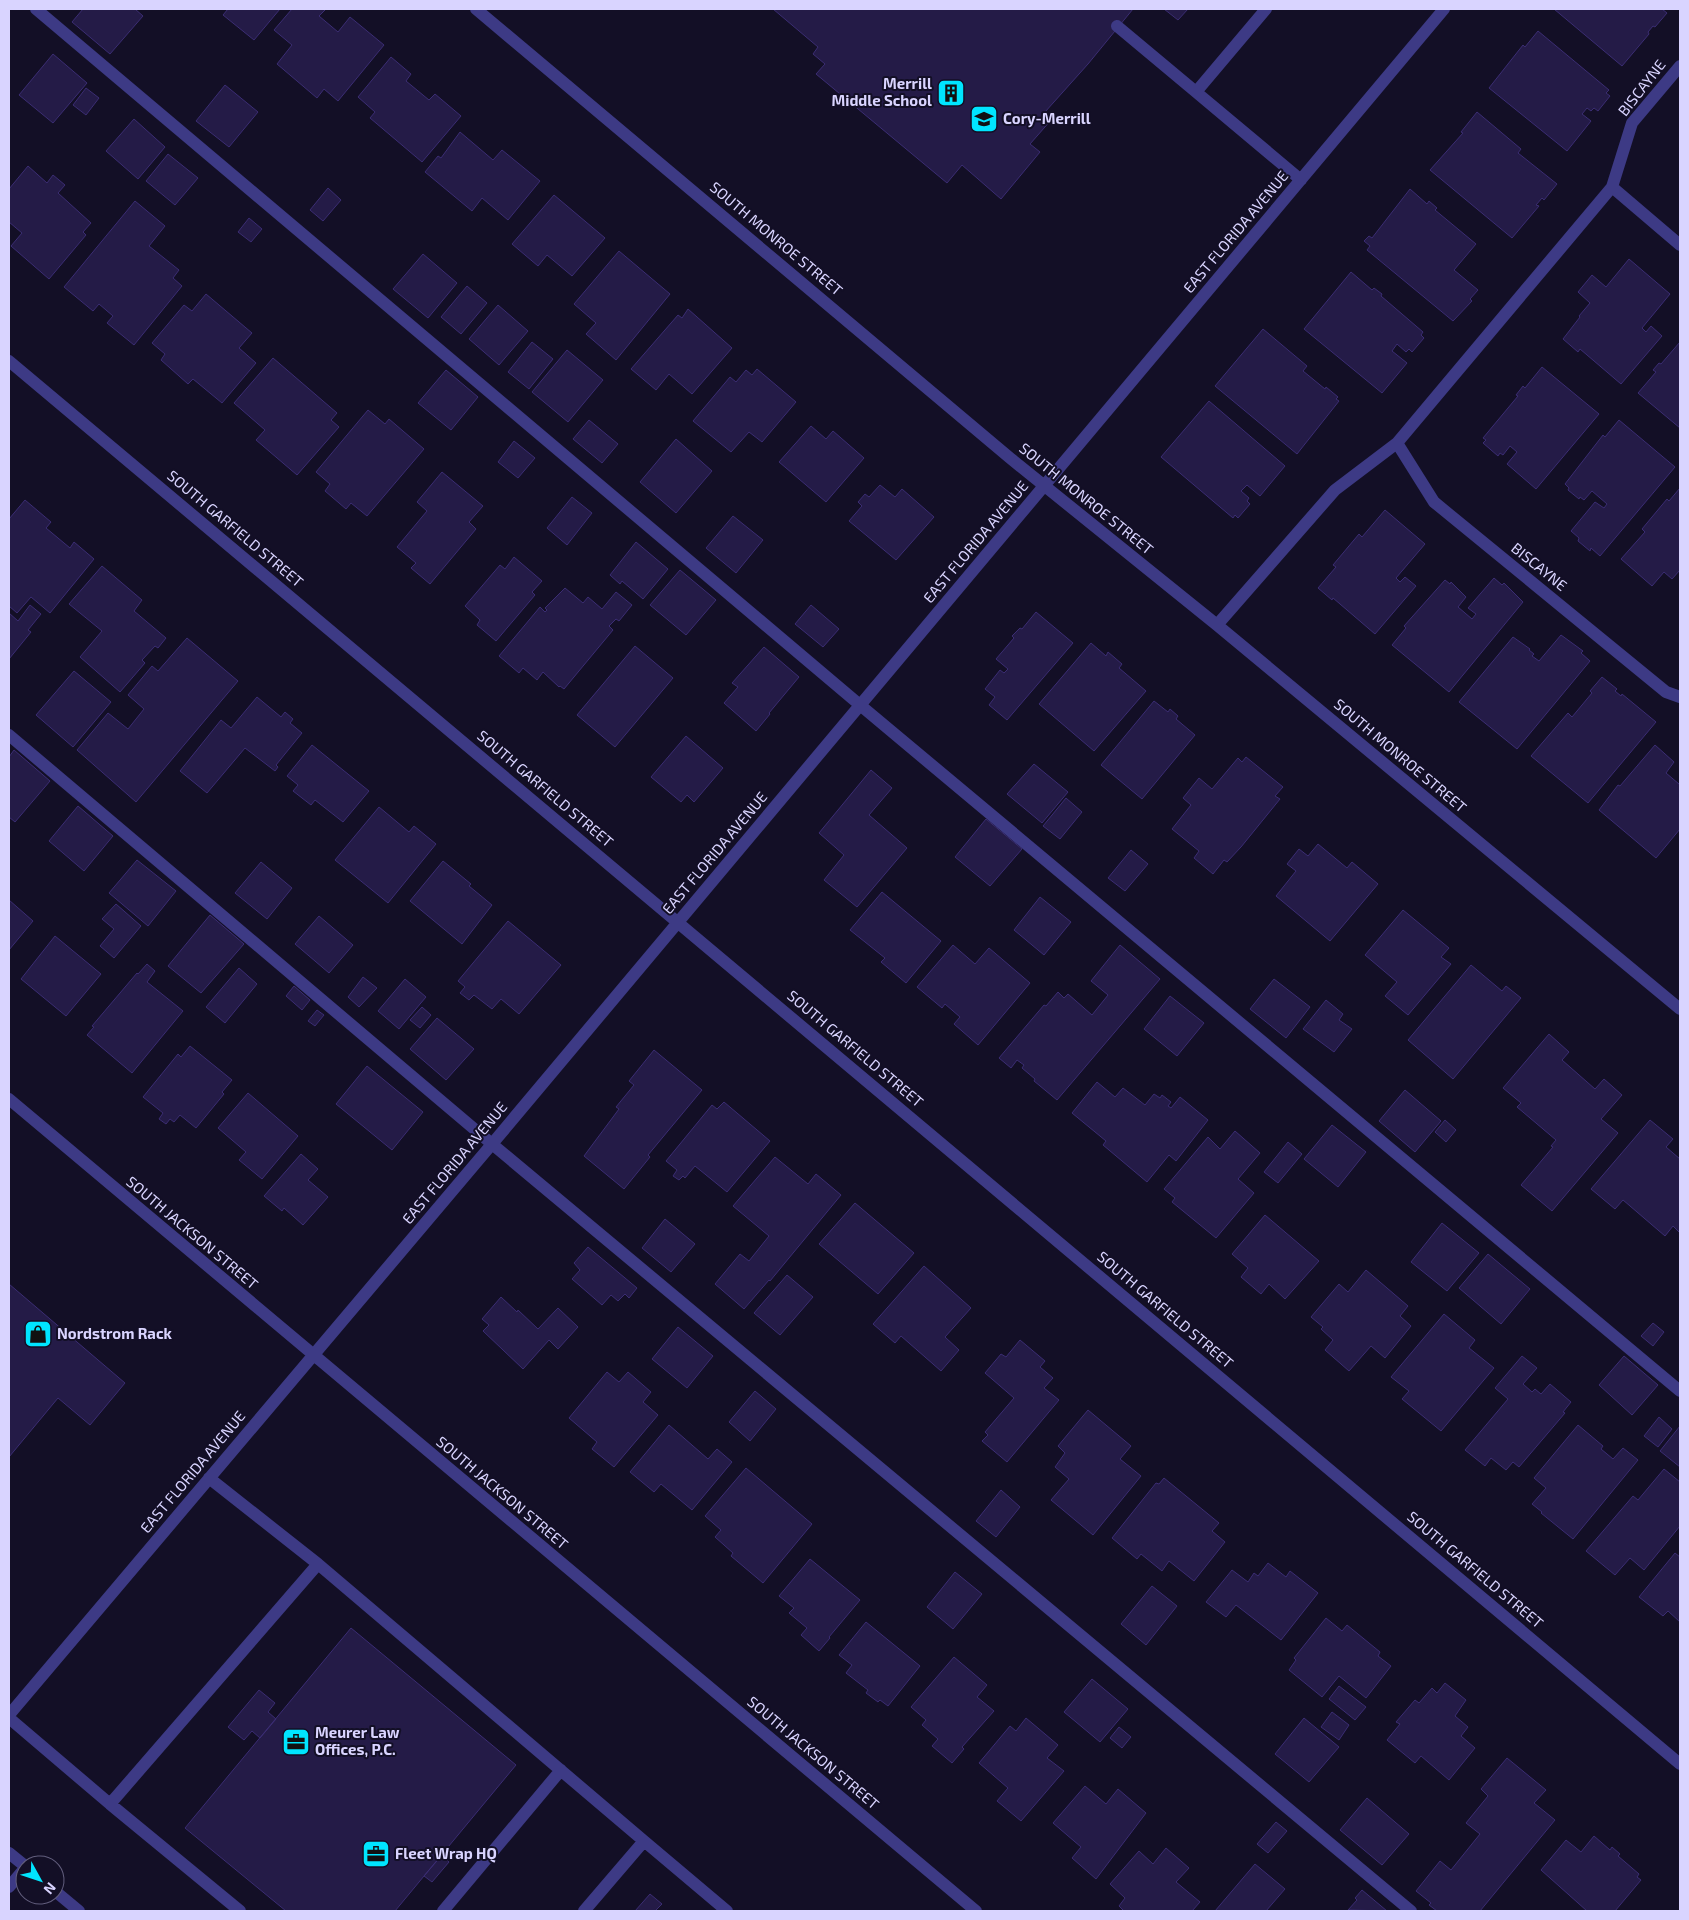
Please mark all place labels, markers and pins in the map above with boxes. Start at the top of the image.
place label: Merrill Middle School [832,74,932,109]
building icon: Merrill Middle School [936,78,966,108]
school or university icon: Cory-Merrill [969,104,999,134]
place label: Cory-Merrill [1003,109,1091,128]
shop icon: Nordstrom Rack [23,1319,53,1349]
place label: Nordstrom Rack [57,1324,173,1342]
place label: Meurer Law Offices, P.C. [315,1723,400,1758]
office icon: Meurer Law Offices, P.C. [281,1727,311,1757]
office icon: Fleet Wrap HQ [361,1839,391,1869]
place label: Fleet Wrap HQ [395,1844,497,1863]

